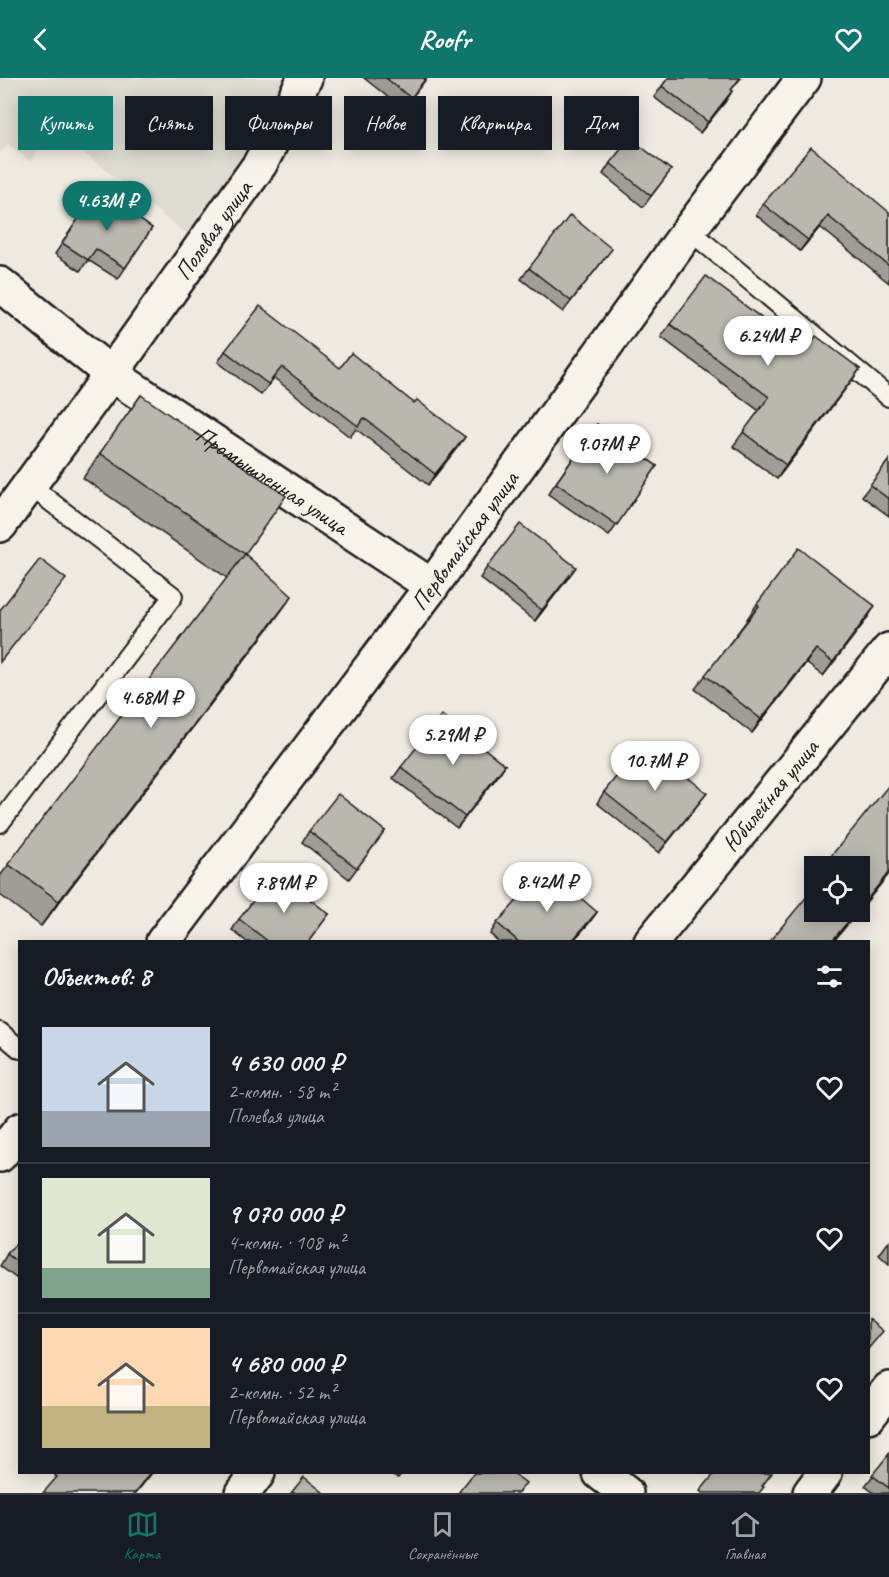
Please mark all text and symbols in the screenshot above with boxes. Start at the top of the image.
text: Roofr [419,22,470,56]
icon: back [24,23,57,56]
icon: heart [832,23,865,56]
chip: Купить [18,96,113,150]
chip: Снять [125,96,213,150]
chip: Фильтры [225,96,332,150]
chip: Новое [344,96,426,150]
chip: Квартира [438,96,552,150]
chip: Дом [564,96,639,150]
street label: Полевая улица [168,173,260,286]
pin: 4.63M ₽ [52,181,162,232]
text: 4.63M ₽ [76,188,138,213]
pin: 6.24M ₽ [713,316,823,367]
text: 6.24M ₽ [737,323,799,348]
street label: Промышленная улица [190,419,356,543]
pin: 9.07M ₽ [552,424,662,475]
text: 9.07M ₽ [577,431,637,456]
street label: Первомайская улица [404,464,526,616]
pin: 4.68M ₽ [96,678,206,729]
text: 4.68M ₽ [120,685,182,710]
pin: 5.29M ₽ [398,715,508,766]
text: 5.29M ₽ [423,722,483,747]
street label: Юбилейная улица [716,732,826,858]
pin: 10.7M ₽ [600,741,710,792]
text: 10.7M ₽ [625,748,685,773]
map controls [804,856,870,922]
button: locate [804,856,870,922]
pin: 8.42M ₽ [492,862,602,913]
pin: 7.89M ₽ [229,863,339,914]
text: 8.42M ₽ [517,869,577,894]
text: 7.89M ₽ [254,870,314,895]
text: Объектов: 8 [42,960,151,993]
icon: filters [813,960,846,993]
text: 4 630 000 ₽ [228,1046,343,1079]
icon: home [90,1051,162,1123]
icon: heart [813,1071,846,1104]
text: 2-комн. · 58 m² [228,1079,336,1104]
text: Полевая улица [228,1104,324,1129]
text: 9 070 000 ₽ [228,1197,342,1230]
icon: home [90,1202,162,1274]
icon: heart [813,1222,846,1255]
text: 4-комн. · 108 m² [228,1230,345,1255]
text: Первомайская улица [228,1255,365,1280]
text: 4 680 000 ₽ [228,1347,343,1380]
icon: home [90,1352,162,1424]
icon: heart [813,1372,846,1405]
text: 2-комн. · 52 m² [228,1380,336,1405]
text: Первомайская улица [228,1405,365,1430]
tab: Карта [124,1508,160,1564]
tab: Сохранённые [408,1508,477,1564]
tab: Главная [725,1508,765,1564]

